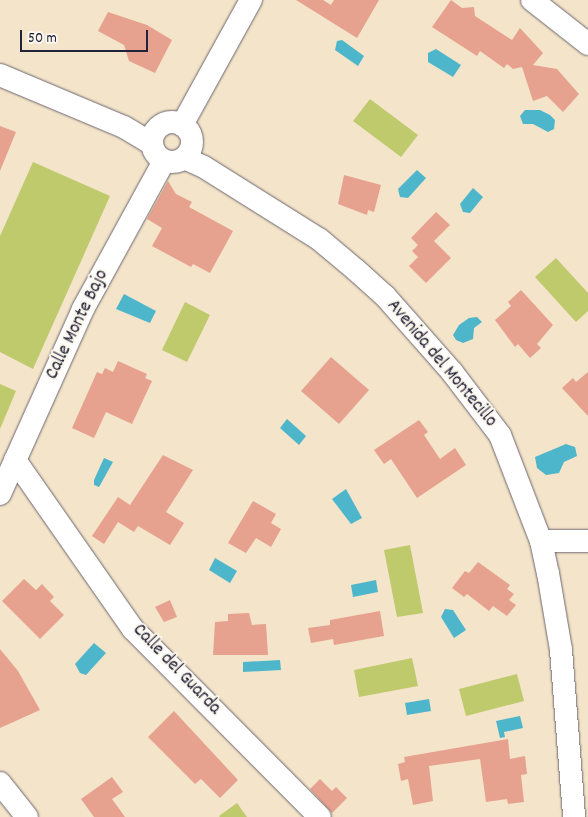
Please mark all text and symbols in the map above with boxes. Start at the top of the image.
scale bar [22,20,150,52]
text: 50 m [28,28,57,50]
street label: Calle Monte Bajo [42,266,114,384]
street label: Avenida del Montecillo [381,296,501,432]
street label: Calle del Guarda [127,620,225,720]

